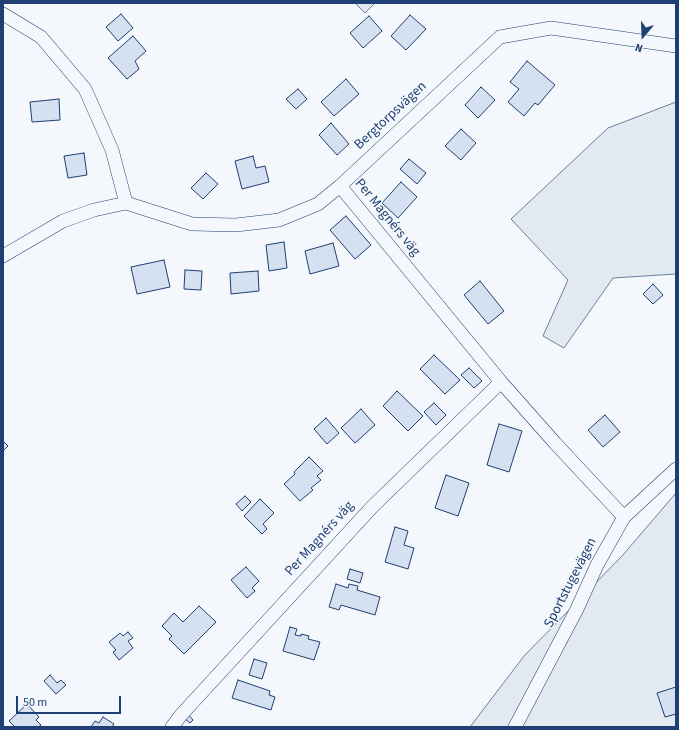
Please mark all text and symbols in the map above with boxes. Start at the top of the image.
north arrow [623,16,663,56]
text: N [633,40,645,56]
street label: Bergtorpsvägen [352,78,430,154]
street label: Per Magnérs väg [351,176,423,260]
street label: Per Magnérs väg [282,498,358,580]
street label: Sportstugevägen [541,535,601,631]
scale bar [18,688,123,714]
text: 50 m [23,694,47,711]

